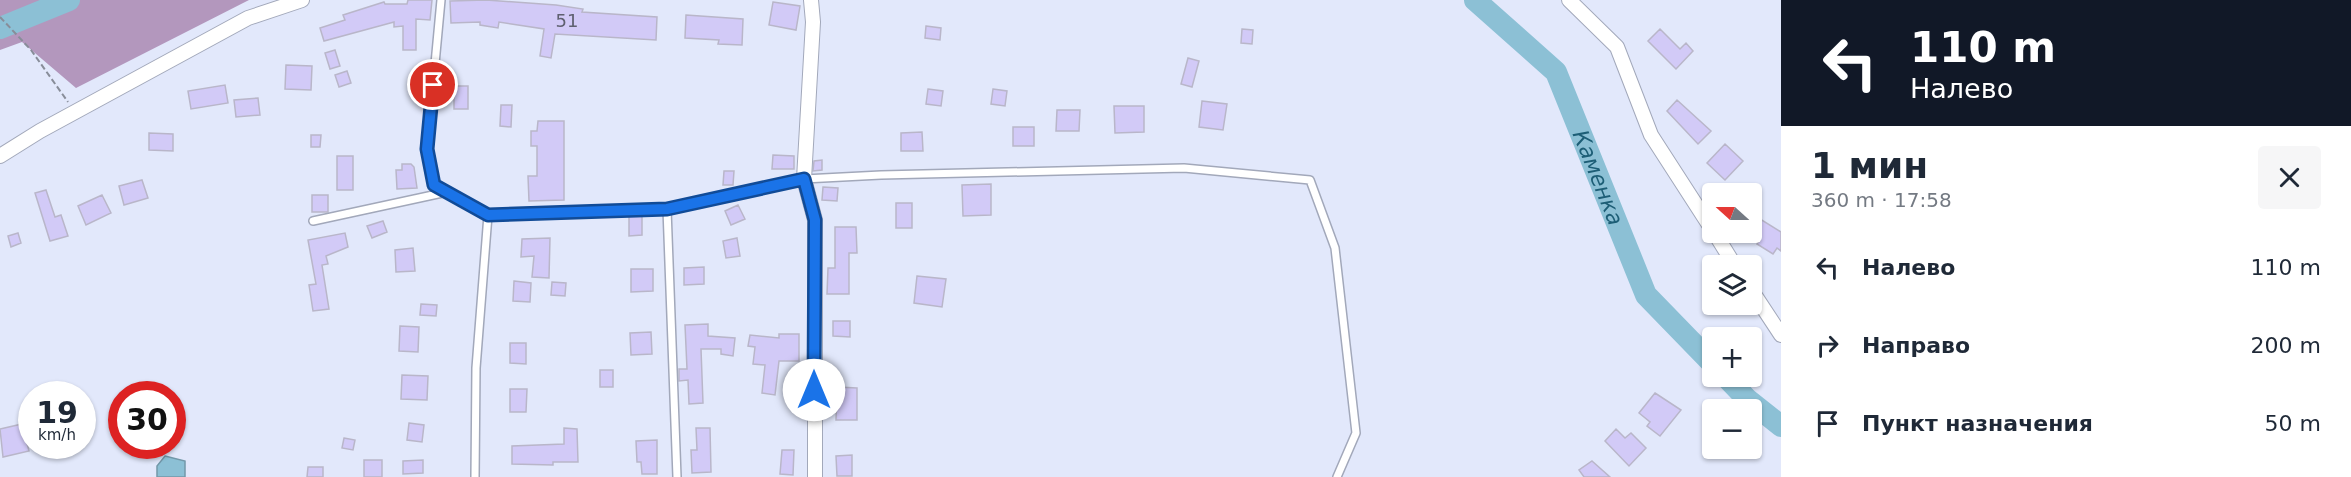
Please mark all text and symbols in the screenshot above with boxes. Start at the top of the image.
house number: 51 [556,10,578,31]
text: 110 m [1910,23,2056,72]
icon: left [1811,24,1889,102]
pin [407,59,458,110]
icon: arrive [416,68,449,101]
text: Налево [1910,73,2013,104]
water label: Каменка [1568,126,1628,229]
text: 1 мин [1811,145,1928,186]
button: close [2258,146,2321,209]
north arrow [1702,183,1762,243]
map controls [1702,183,1762,459]
text: 360 m · 17:58 [1811,188,1952,212]
icon: left [1811,251,1844,284]
button: layers [1702,255,1762,315]
text: Налево [1862,255,1955,280]
text: 110 m [2251,255,2321,280]
button: + [1702,327,1762,387]
icon: right [1811,329,1844,362]
text: Направо [1862,333,1970,358]
text: 200 m [2251,333,2321,358]
position arrow [782,358,846,422]
speed limit sign: 30 [108,381,186,459]
text: 19 [36,395,78,430]
button: − [1702,399,1762,459]
icon: arrive [1811,407,1844,440]
text: Пункт назначения [1862,411,2093,436]
text: 50 m [2265,411,2321,436]
text: km/h [38,426,76,444]

